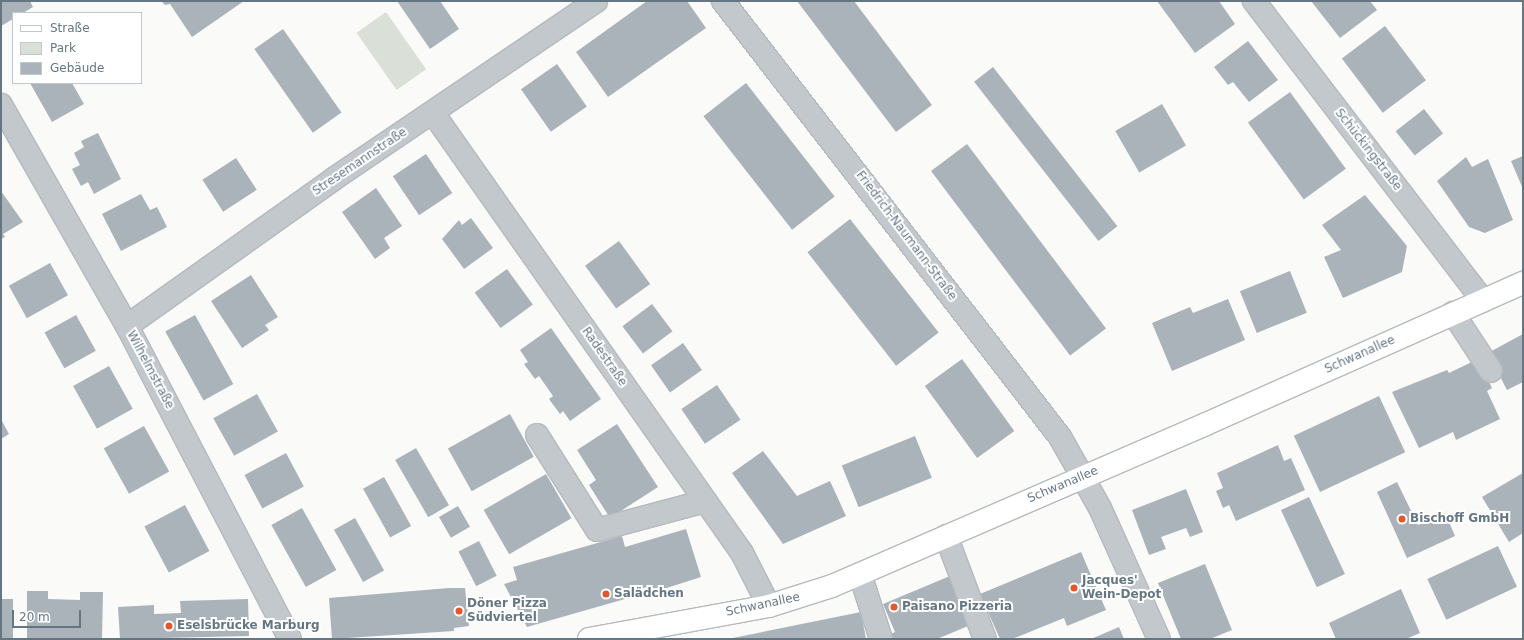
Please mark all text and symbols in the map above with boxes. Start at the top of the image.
legend [12,12,142,84]
text: Straße [50,21,90,35]
text: Park [50,41,76,55]
text: Gebäude [50,61,104,75]
street label: Schückingstraße [1332,106,1404,194]
street label: Stresemannstraße [310,125,410,199]
street label: Friedrich-Naumann-Straße [853,169,959,303]
street label: Radestraße [578,325,630,389]
street label: Wilhelmstraße [123,328,177,412]
street label: Schwanallee [1323,333,1397,377]
street label: Schwanallee [1025,464,1101,506]
place label: Bischoff GmbH [1410,512,1509,526]
marker: Bischoff GmbH [1397,514,1407,524]
place label: Jacques' Wein-Depot [1082,574,1161,602]
marker: Jacques' Wein-Depot [1069,583,1079,593]
place label: Salädchen [614,587,684,601]
marker: Salädchen [601,589,611,599]
street label: Schwanallee [725,590,801,620]
place label: Döner Pizza Südviertel [467,597,547,625]
place label: Paisano Pizzeria [902,600,1012,614]
scale bar [14,602,83,628]
marker: Paisano Pizzeria [889,602,899,612]
marker: Döner Pizza Südviertel [454,606,464,616]
text: 20 m [19,610,50,624]
place label: Eselsbrücke Marburg [177,619,319,633]
marker: Eselsbrücke Marburg [164,621,174,631]

